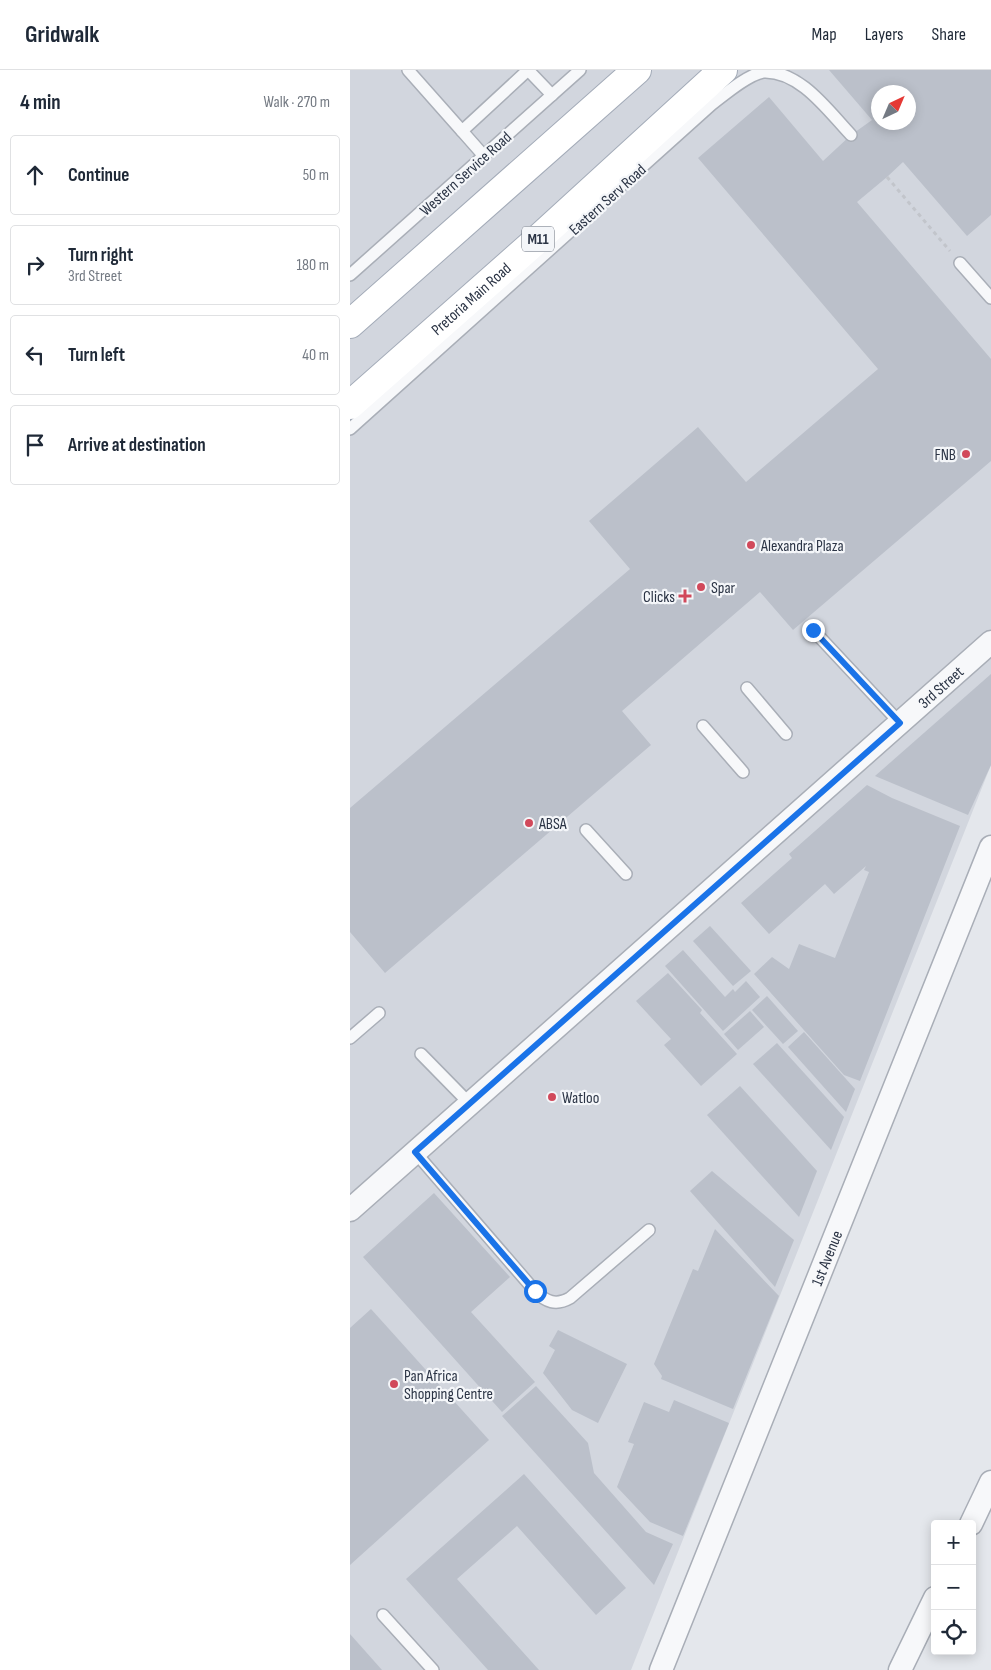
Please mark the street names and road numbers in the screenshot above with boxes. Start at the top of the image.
street label: Western Service Road [416,128,516,220]
street label: Eastern Serv Road [566,161,650,240]
road number: M11 [522,226,554,252]
street label: Pretoria Main Road [428,259,515,340]
street label: 3rd Street [915,663,968,713]
street label: 1st Avenue [808,1228,847,1289]

